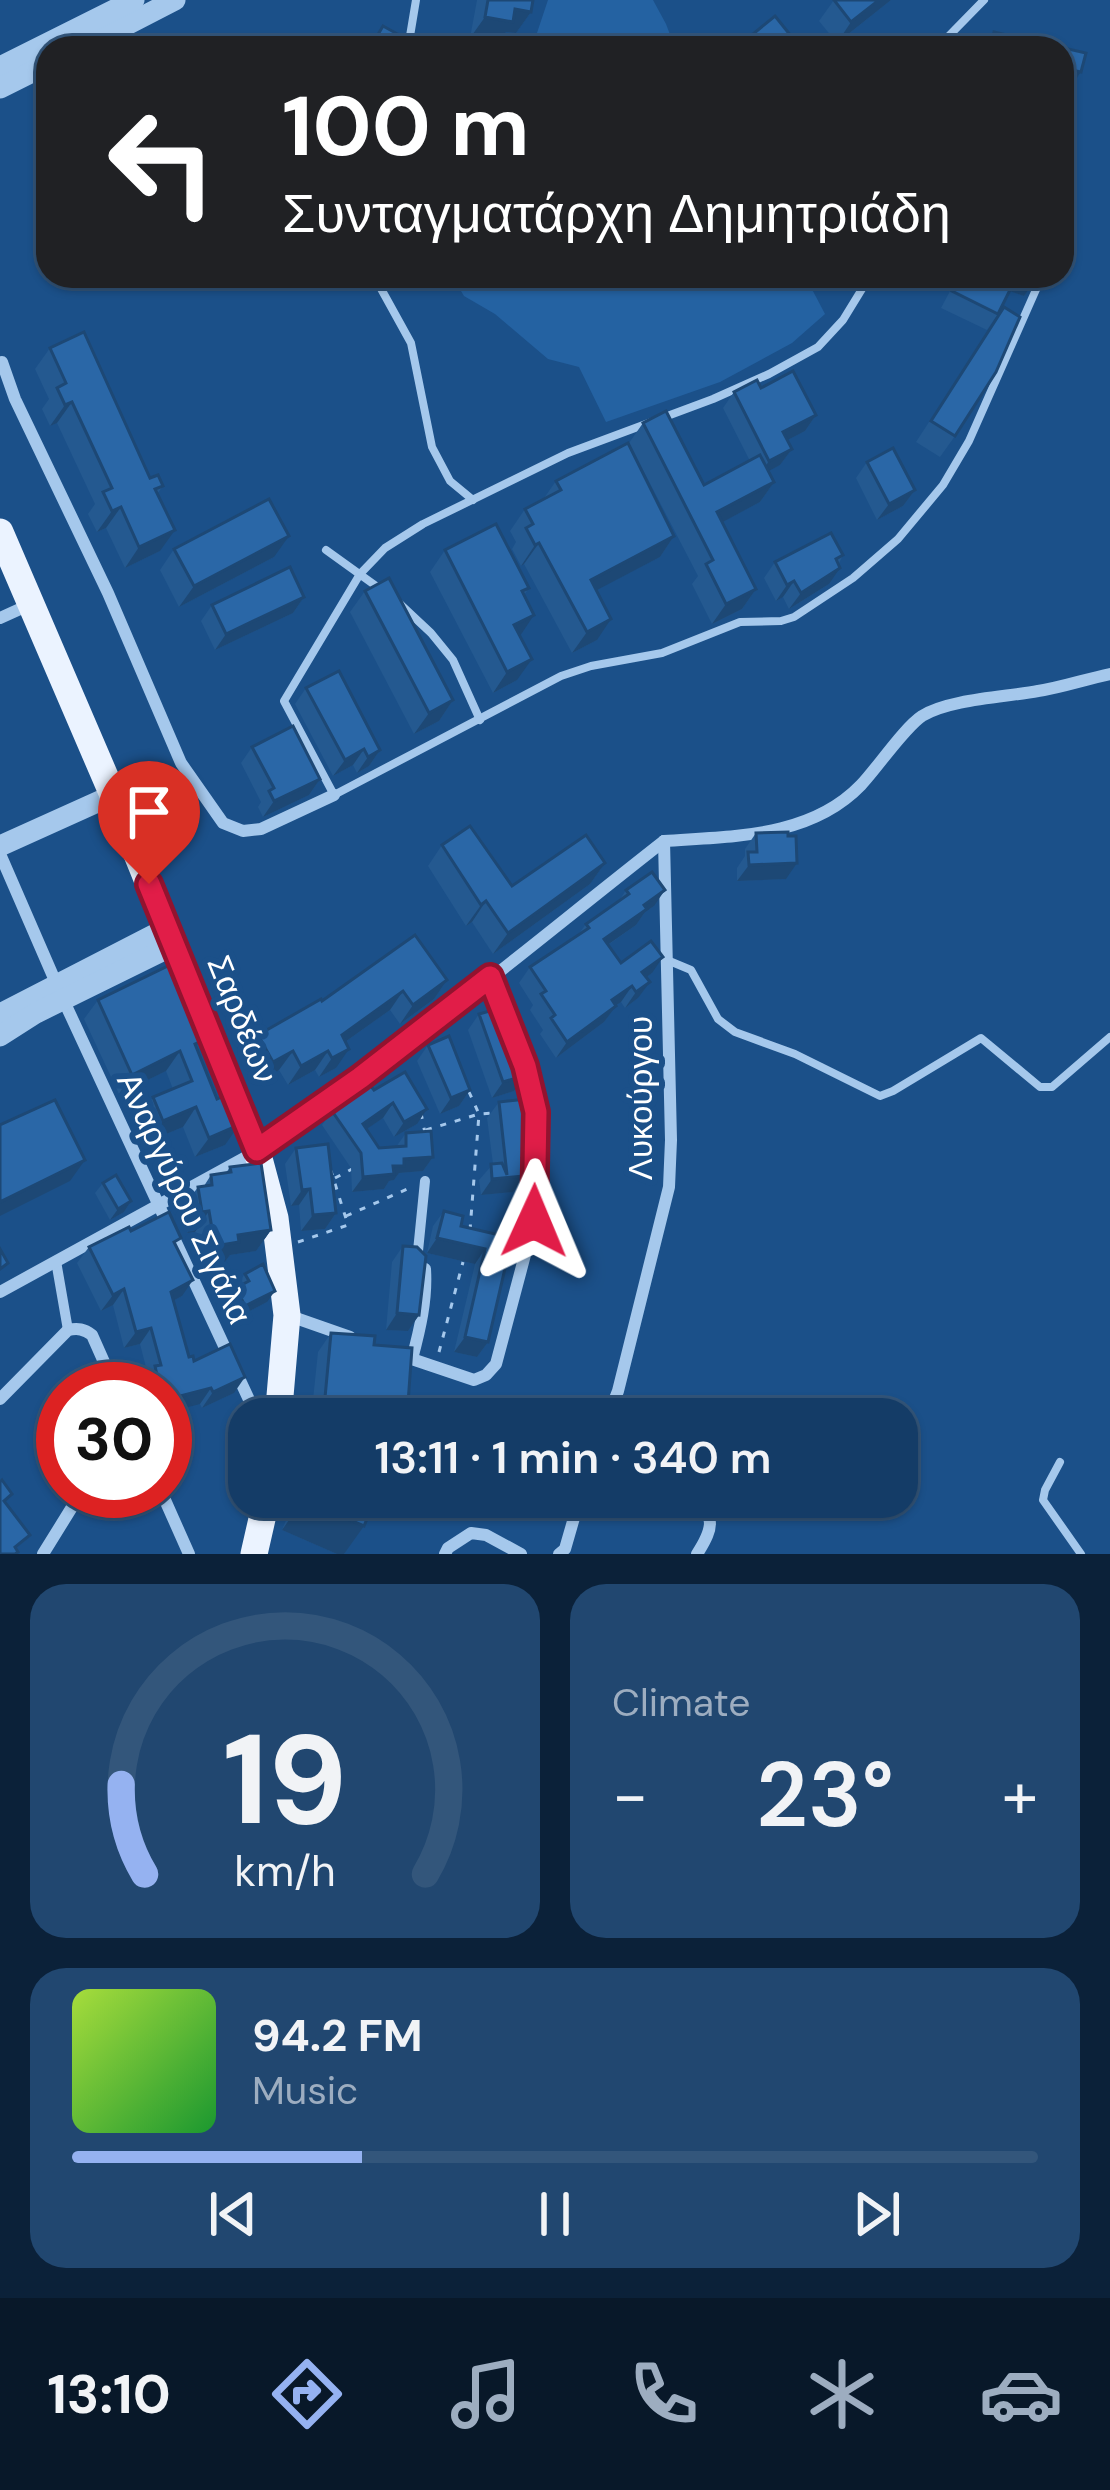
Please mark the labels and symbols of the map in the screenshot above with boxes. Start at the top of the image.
pin [98,761,200,884]
street label: Σαρδέων [198,949,287,1089]
street label: Λυκούργου [619,1016,662,1180]
street label: Αναργύρου Σιγάλα [107,1066,262,1331]
position arrow [471,1158,597,1284]
speed limit sign: 30 [36,1362,192,1518]

